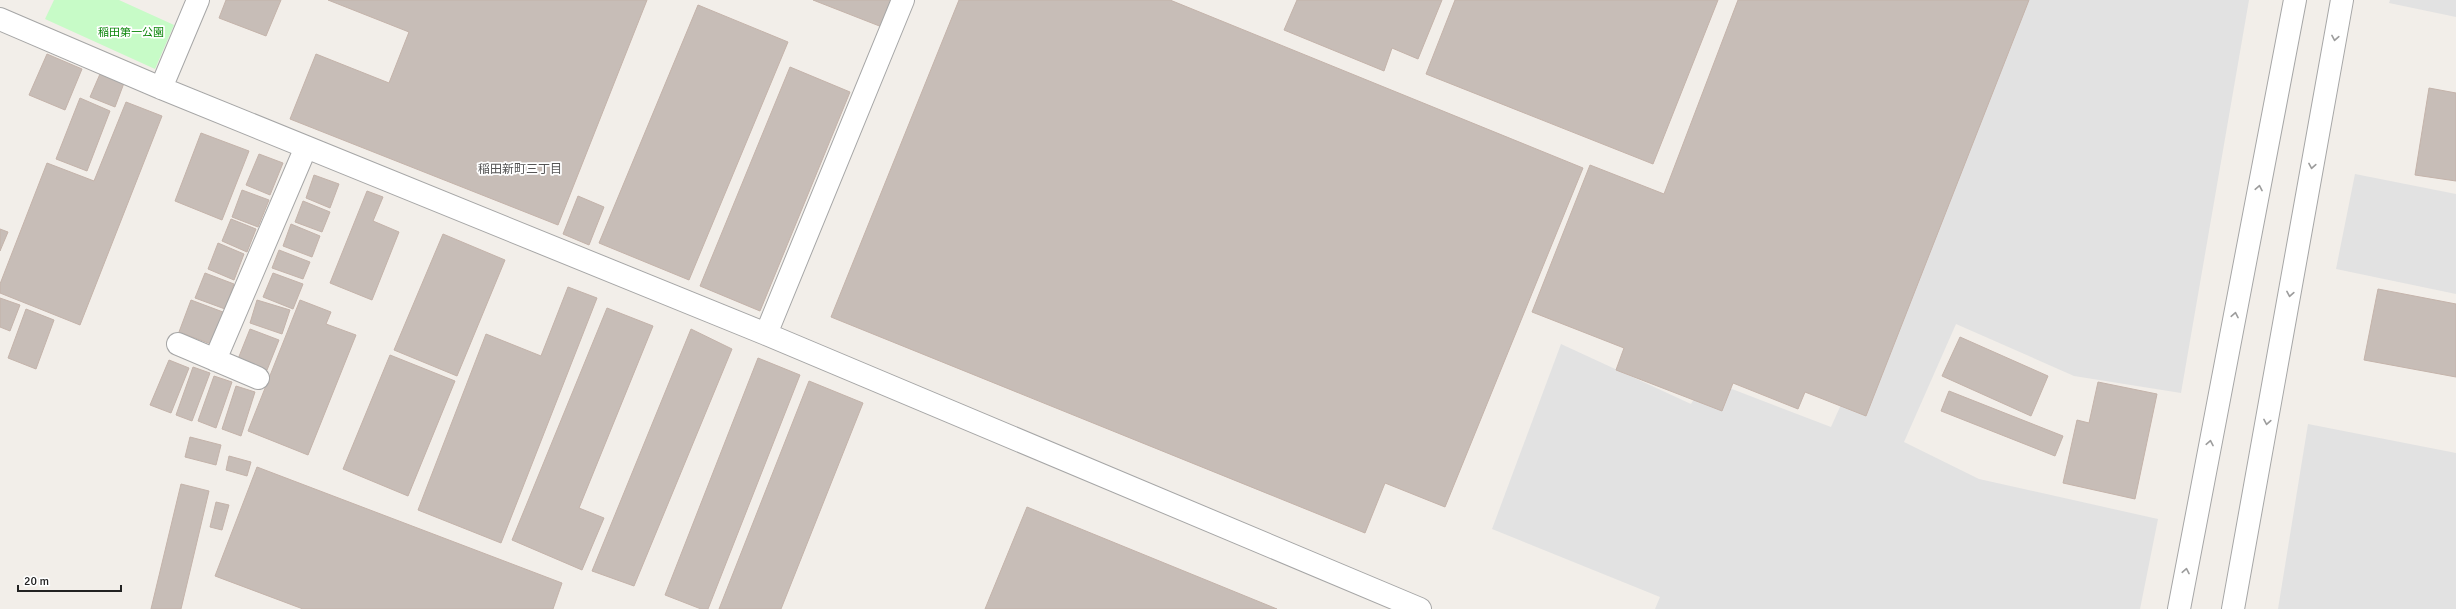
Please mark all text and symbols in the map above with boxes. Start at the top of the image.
park label: 稲田第一公園 [98,26,164,39]
one-way arrow [2332,35,2340,41]
district label: 稲田新町三丁目 [478,162,562,177]
one-way arrow [2309,163,2317,169]
one-way arrow [2254,184,2263,191]
one-way arrow [2286,291,2294,297]
one-way arrow [2230,312,2239,318]
one-way arrow [2263,419,2271,425]
one-way arrow [2206,440,2214,446]
scale bar [18,567,121,593]
one-way arrow [2182,568,2190,574]
text: 20 m [24,574,49,589]

